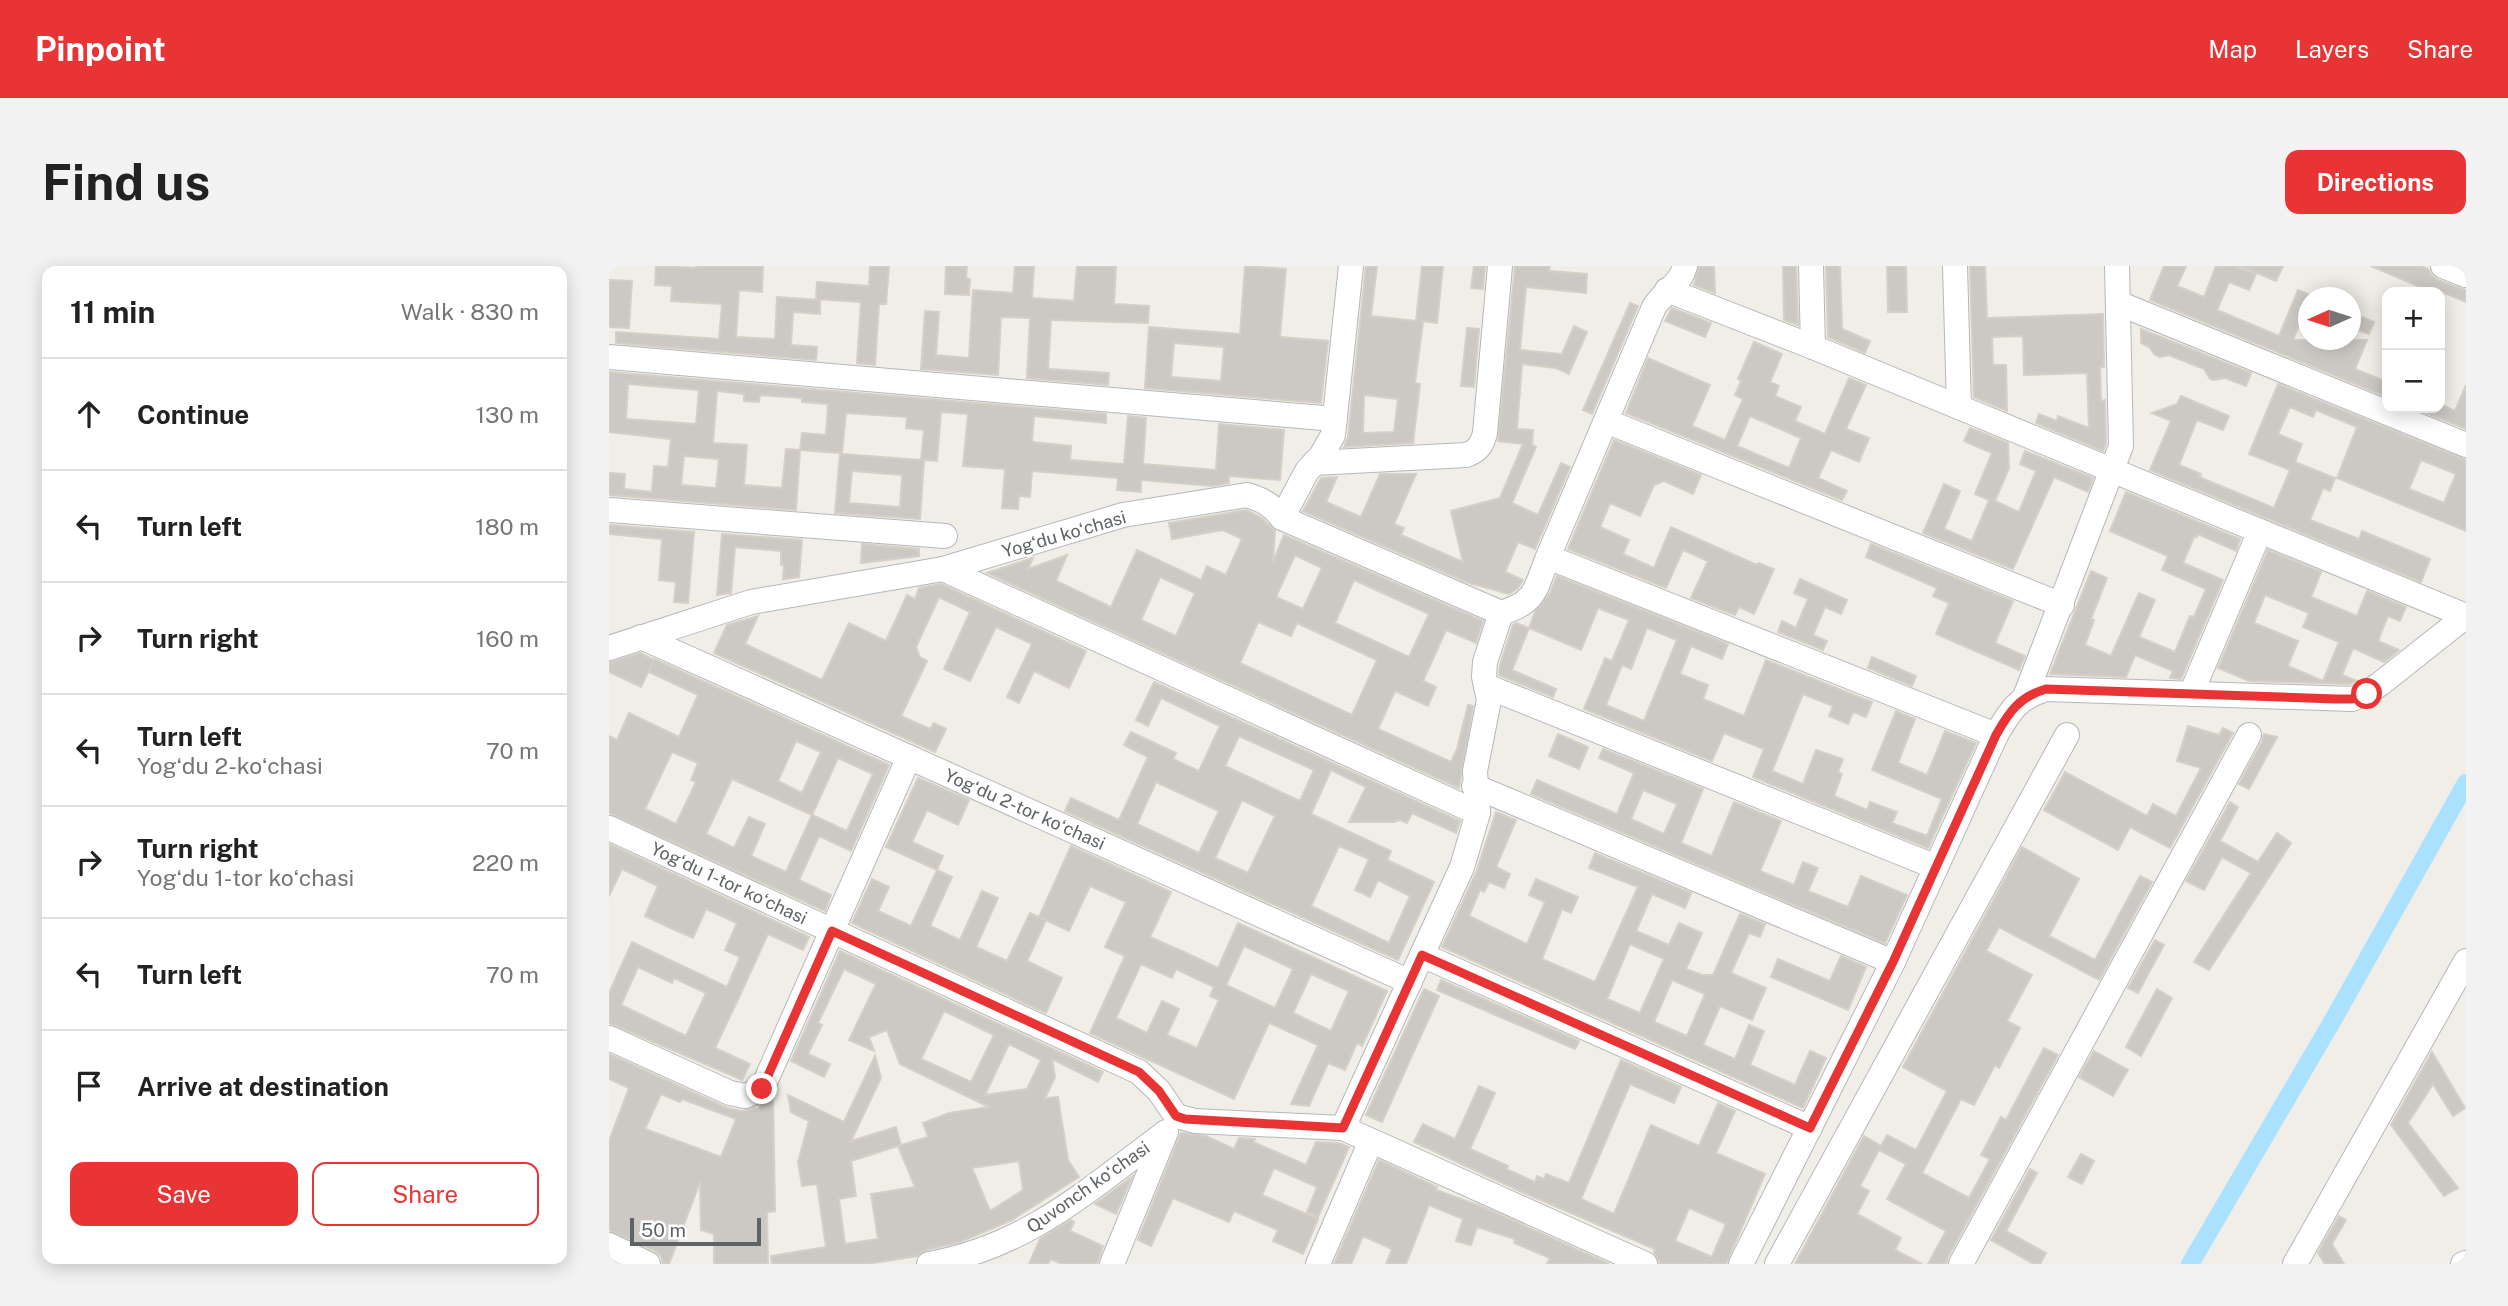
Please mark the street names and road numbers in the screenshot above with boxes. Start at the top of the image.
street label: Yogʻdu koʻchasi [1000,506,1128,562]
street label: Yogʻdu 2-tor koʻchasi [941,764,1109,854]
street label: Yogʻdu 1-tor koʻchasi [647,838,811,928]
street label: Quvonch koʻchasi [1023,1137,1153,1237]

